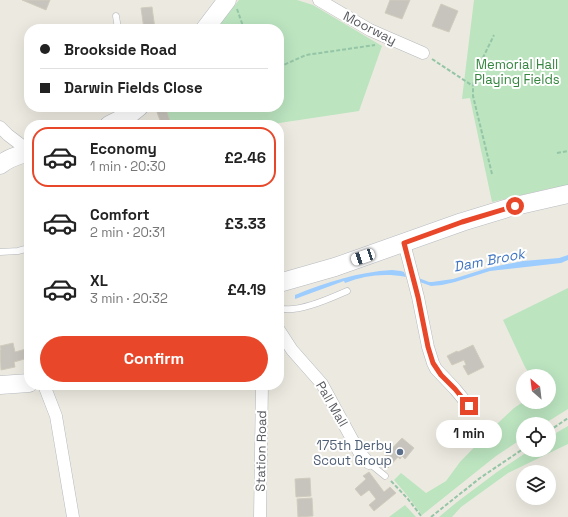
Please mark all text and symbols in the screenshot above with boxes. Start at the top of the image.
street label: Moorway [340,7,400,49]
text: Brookside Road [64,40,177,59]
park label: Memorial Hall Playing Fields [474,56,560,88]
text: Darwin Fields Close [64,78,203,97]
icon: car [42,139,78,175]
text: Economy [90,139,157,158]
text: £2.46 [224,148,266,167]
text: 1 min · 20:30 [90,158,166,175]
route start [506,197,524,215]
icon: car [42,205,78,241]
text: Comfort [90,205,150,224]
text: £3.33 [225,214,266,233]
text: 2 min · 20:31 [90,224,165,241]
water label: Dam Brook [452,244,528,276]
car [350,247,376,267]
icon: car [42,271,78,307]
text: XL [90,271,108,290]
text: £4.19 [227,280,266,299]
text: 3 min · 20:32 [90,290,168,307]
button: Confirm [40,336,268,382]
north arrow [516,369,556,409]
map controls [516,369,556,505]
street label: Pall Mall [312,378,352,430]
route end [460,397,478,415]
street label: Station Road [252,410,270,492]
button: locate [516,417,556,457]
callout: 1 min [436,420,502,448]
text: 1 min [453,425,485,442]
place label: 175th Derby Scout Group [313,437,392,469]
marker: 175th Derby Scout Group [395,447,405,457]
button: layers [516,465,556,505]

